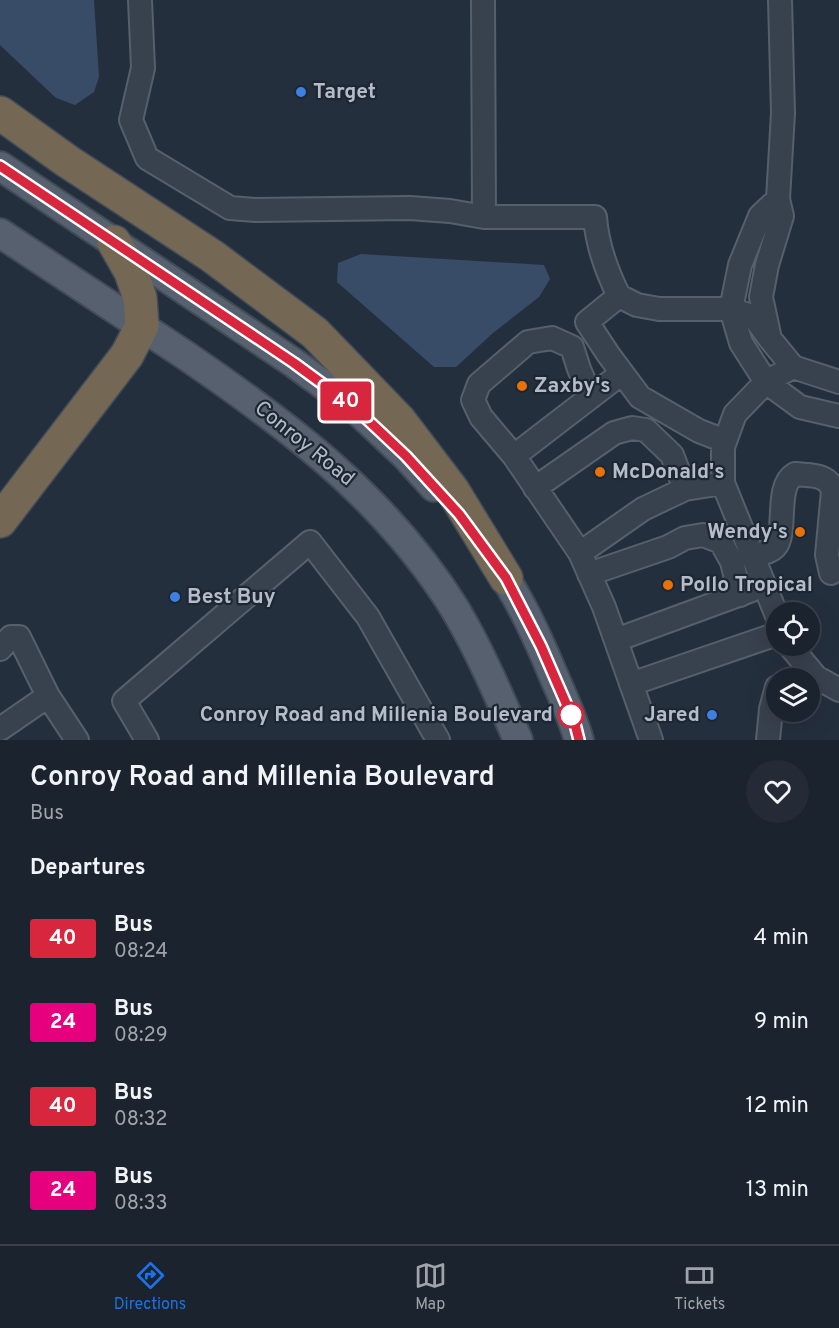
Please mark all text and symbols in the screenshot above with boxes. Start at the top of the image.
place label: Target [313,79,376,106]
marker: Target [294,85,308,99]
place label: Zaxby's [534,373,611,400]
marker: Zaxby's [515,379,529,393]
line badge: 40 [319,382,373,420]
text: 40 [332,388,360,415]
street label: Conroy Road [248,395,360,493]
place label: McDonald's [612,459,725,486]
marker: McDonald's [593,465,607,479]
place label: Wendy's [707,519,788,546]
marker: Wendy's [793,525,807,539]
place label: Pollo Tropical [680,572,813,599]
marker: Pollo Tropical [661,578,675,592]
place label: Best Buy [187,584,276,611]
marker: Best Buy [168,590,182,604]
map controls [766,602,820,722]
button: locate [766,602,820,656]
button: layers [766,668,820,722]
place label: Conroy Road and Millenia Boulevard [200,702,553,729]
marker: Conroy Road and Millenia Boulevard [558,702,584,728]
place label: Jared [644,702,700,729]
marker: Jared [705,708,719,722]
text: Conroy Road and Millenia Boulevard [30,760,495,796]
button: heart [746,760,809,823]
text: Bus [30,801,64,827]
text: Departures [30,855,146,882]
text: Bus [114,912,153,939]
text: 40 [49,925,77,952]
text: 4 min [754,925,809,952]
text: 08:24 [114,939,168,965]
text: Bus [114,996,153,1023]
text: 24 [50,1009,76,1036]
text: 9 min [754,1009,809,1036]
text: 08:29 [114,1023,168,1049]
text: Bus [114,1080,153,1107]
text: 40 [49,1093,77,1120]
text: 12 min [746,1093,809,1120]
text: 08:32 [114,1107,167,1133]
text: Bus [114,1164,153,1191]
text: 24 [50,1177,76,1204]
text: 13 min [746,1177,809,1204]
text: 08:33 [114,1191,168,1217]
tab: Directions [114,1259,186,1315]
tab: Map [414,1259,447,1315]
tab: Tickets [674,1259,725,1315]

